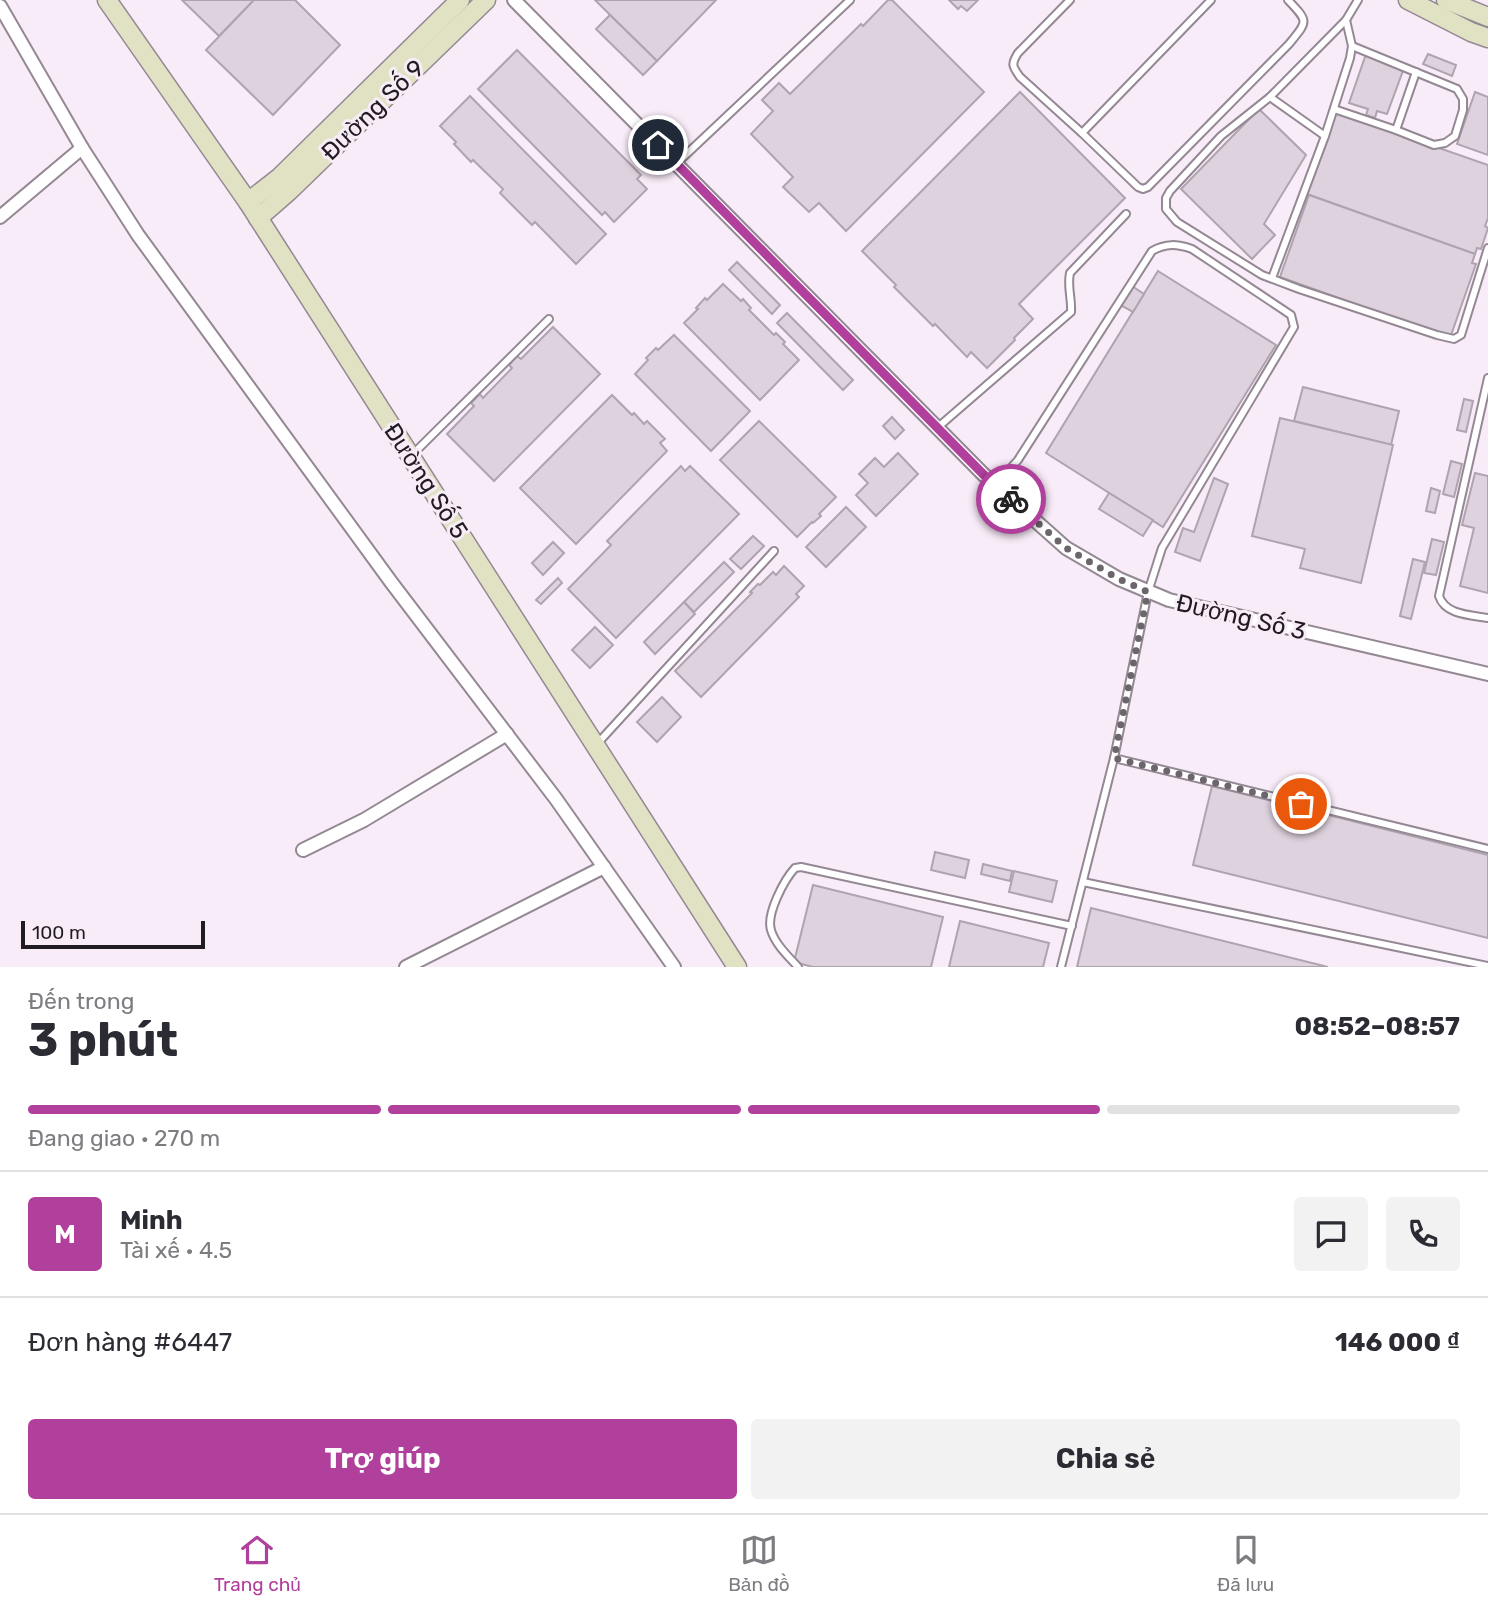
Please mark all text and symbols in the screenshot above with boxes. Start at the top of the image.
street label: Đường Số 9 [314,53,430,166]
pin [628,115,688,175]
icon: home [639,126,677,164]
street label: Đường Số 5 [378,417,475,544]
courier [976,464,1046,534]
icon: bike [992,480,1030,518]
street label: Đường Số 3 [1173,586,1309,646]
pin [1271,774,1331,834]
icon: bag [1282,785,1320,823]
scale bar [21,918,205,950]
text: 100 m [32,921,86,944]
text: Đến trong [28,987,134,1015]
text: 08:52–08:57 [1294,1011,1460,1042]
text: 3 phút [28,1013,178,1068]
text: Đang giao · 270 m [28,1124,220,1152]
button: chat [1294,1197,1368,1271]
button: phone [1386,1197,1460,1271]
text: Minh [120,1205,183,1236]
text: M [54,1219,76,1250]
text: Tài xế · 4.5 [120,1236,232,1264]
text: Đơn hàng #6447 [28,1327,232,1358]
text: 146 000 ₫ [1335,1327,1460,1358]
button: Trợ giúp [28,1419,737,1499]
button: Chia sẻ [751,1419,1460,1499]
tab: Trang chủ [214,1531,301,1596]
tab: Bản đồ [728,1531,790,1596]
tab: Đã lưu [1217,1531,1274,1596]

